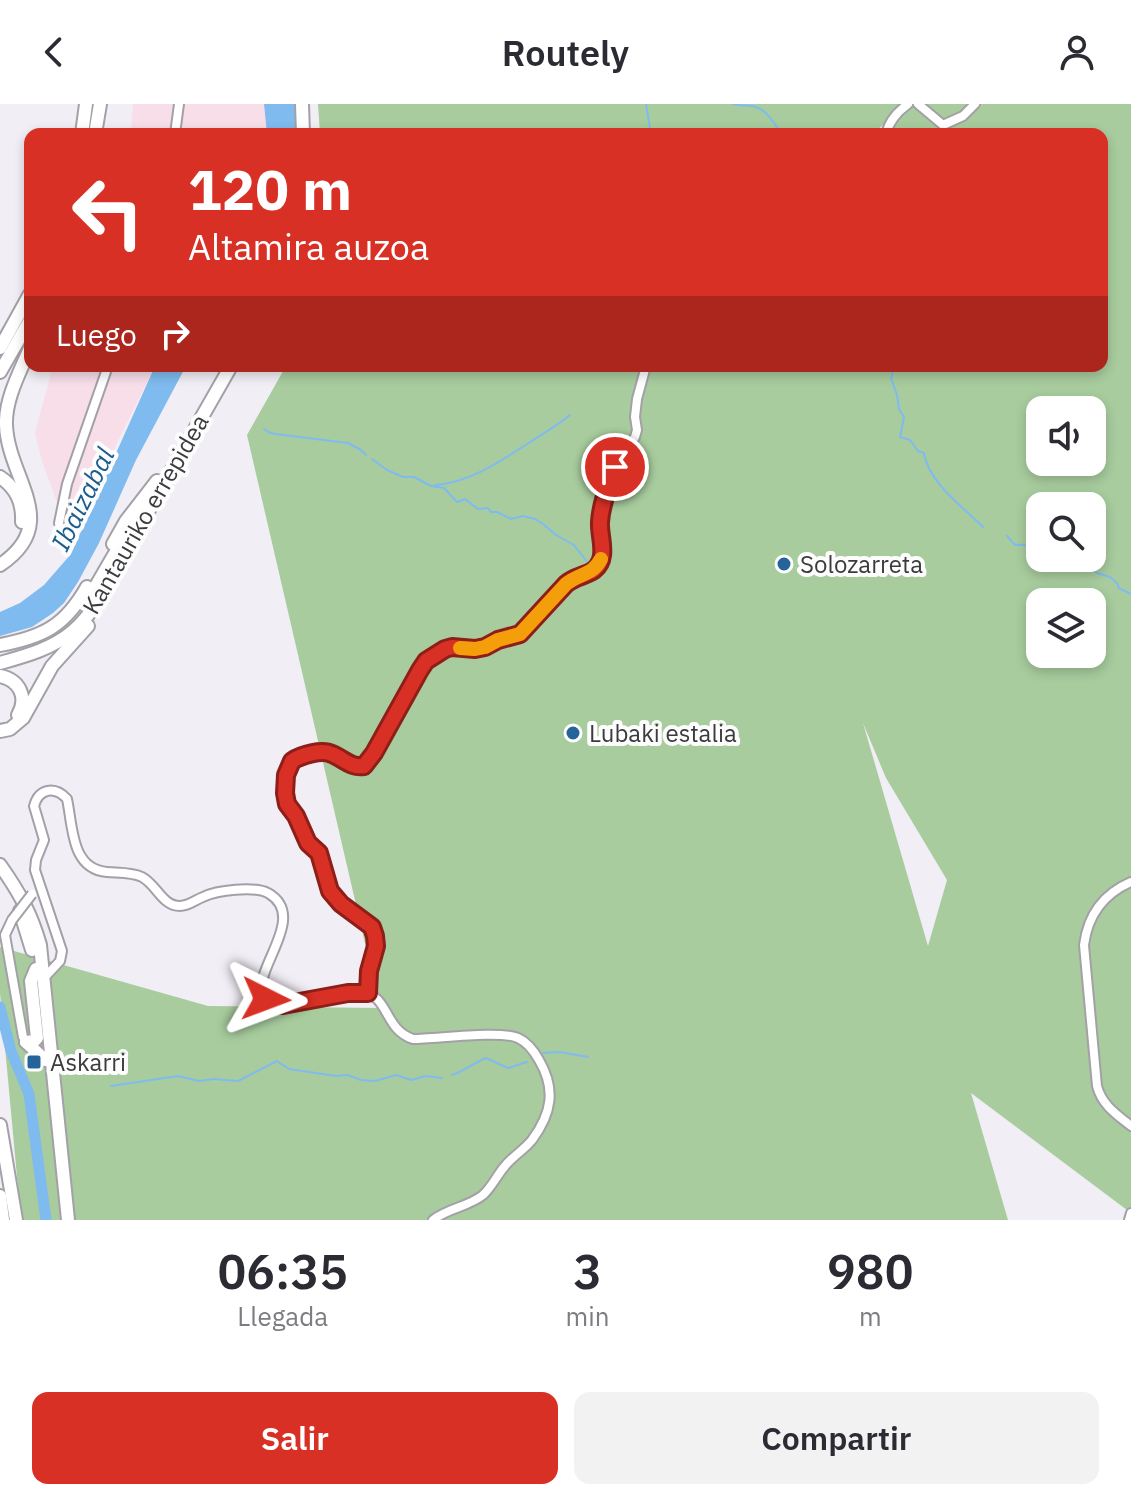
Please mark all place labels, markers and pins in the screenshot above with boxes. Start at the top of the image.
pin [581,433,649,501]
place label: Solozarreta [800,548,923,580]
marker: Solozarreta [775,555,793,573]
place label: Lubaki estalia [589,717,737,749]
marker: Lubaki estalia [564,724,582,742]
place label: Askarri [50,1046,126,1078]
marker: Askarri [25,1053,43,1071]

